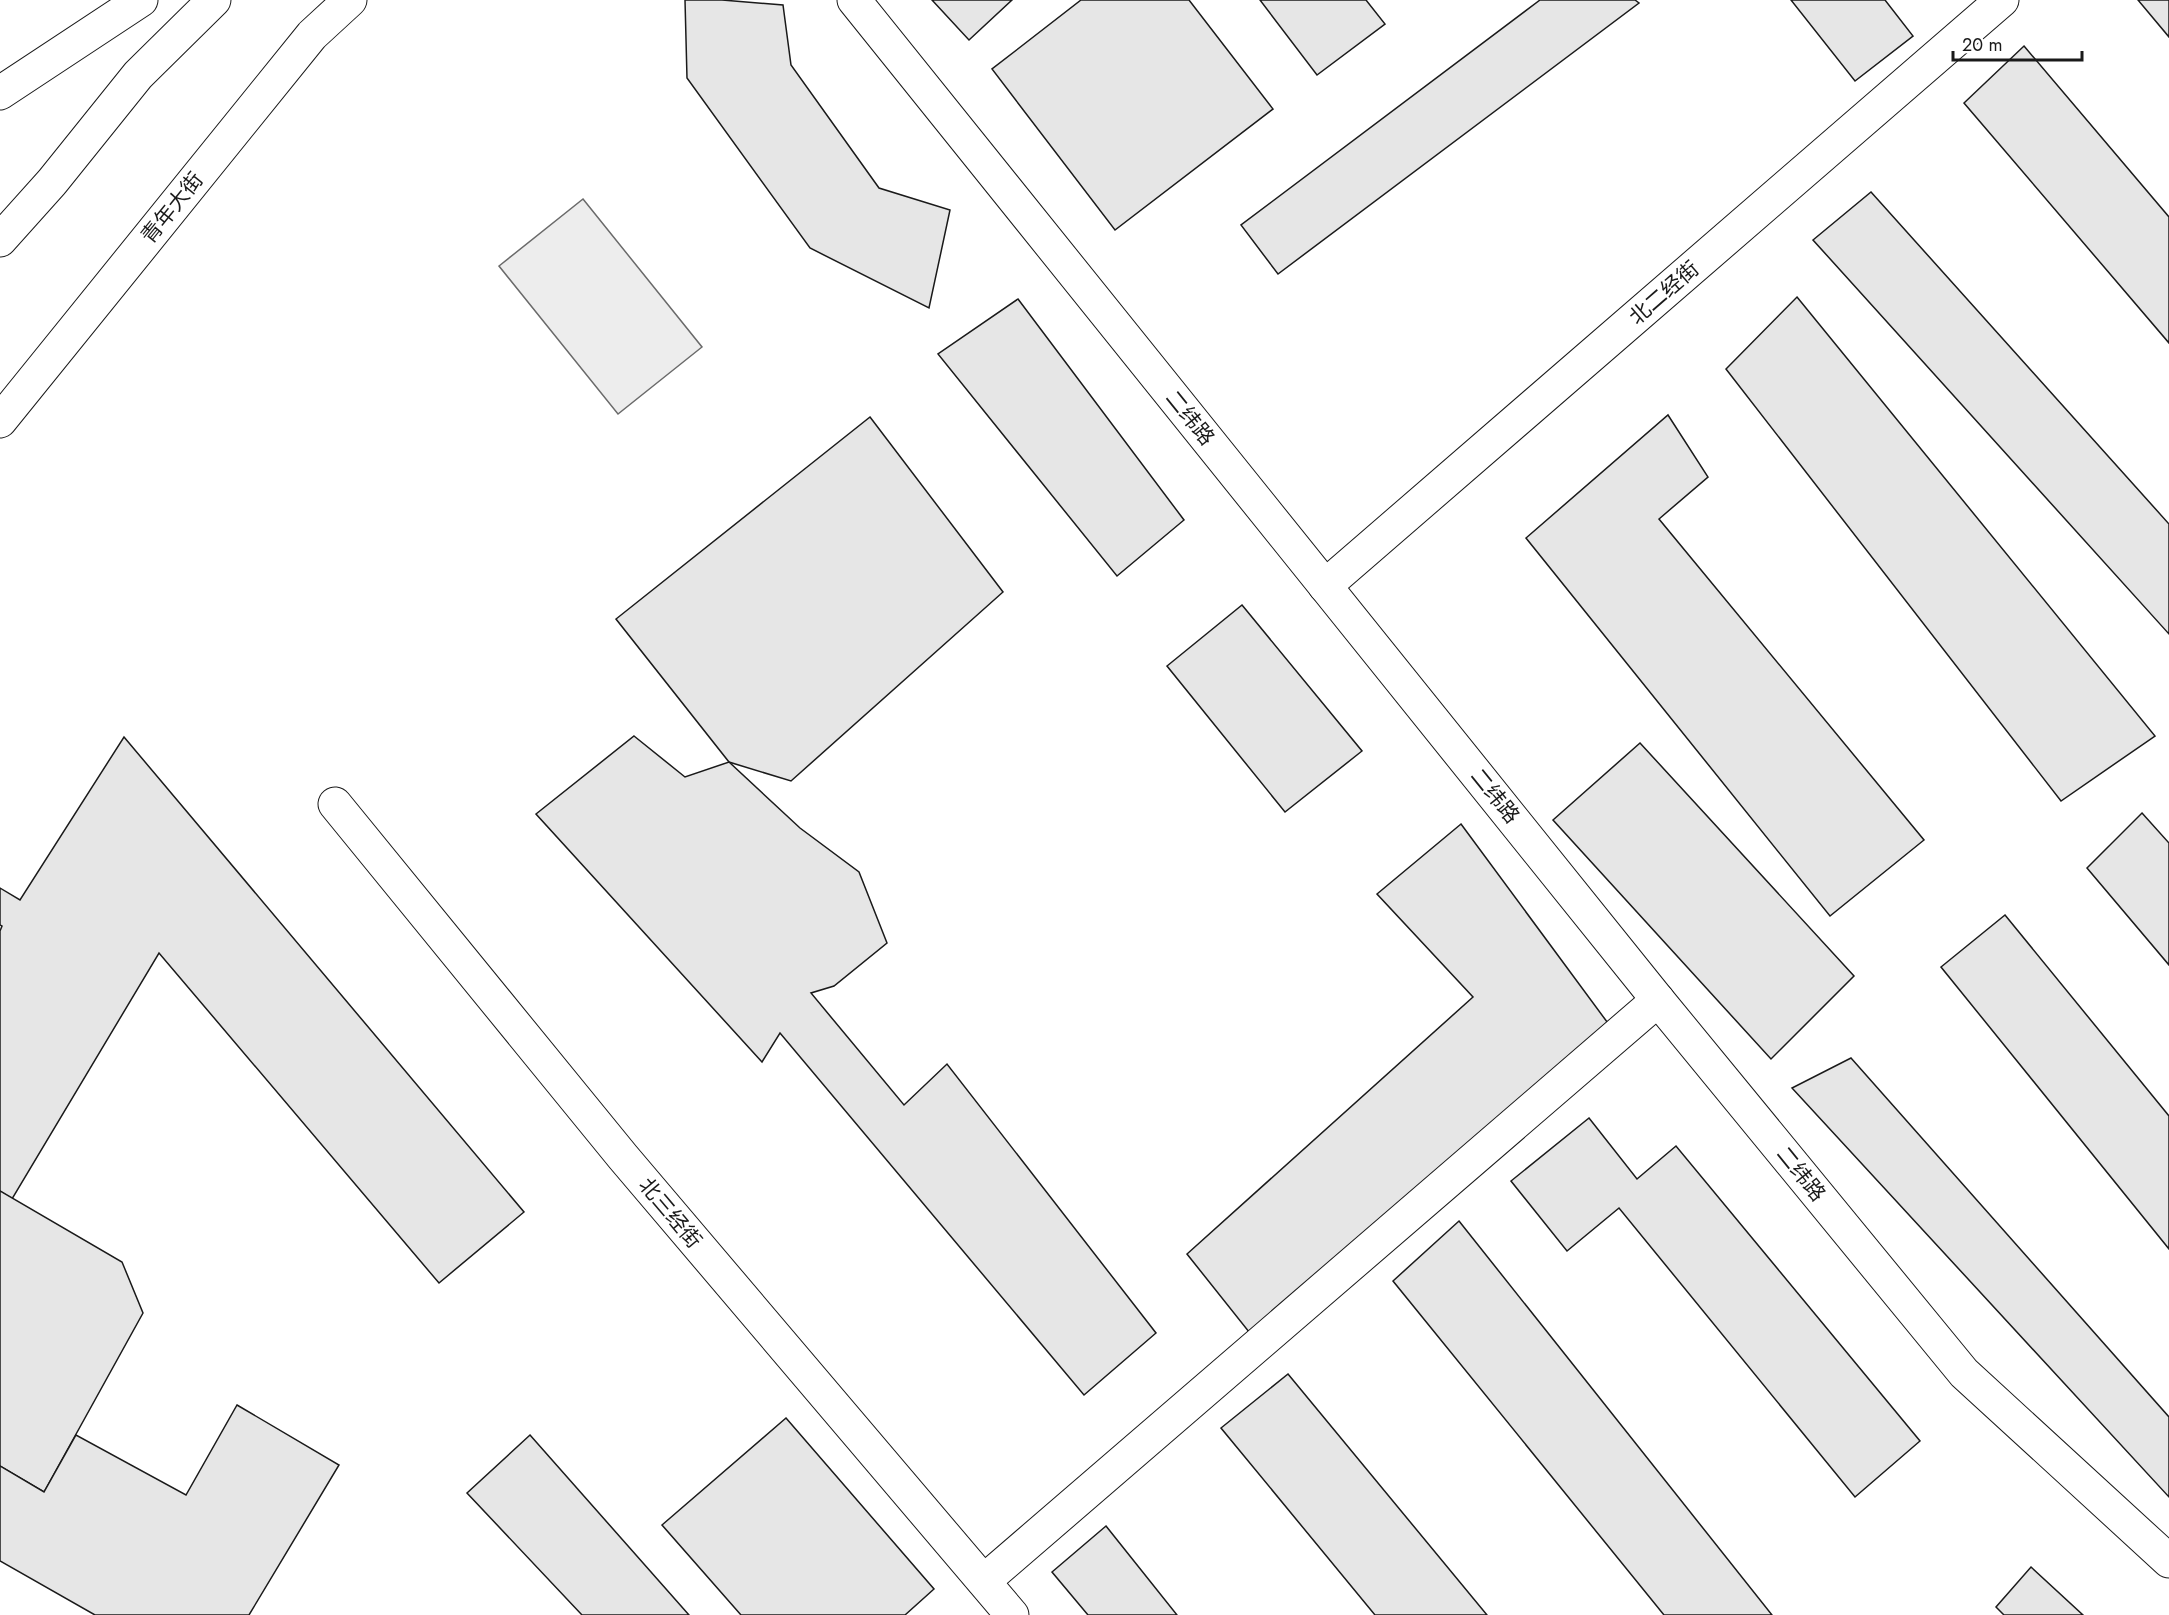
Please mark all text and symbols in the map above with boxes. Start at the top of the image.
scale bar [1953,24,2082,62]
text: 20 m [1962,32,2002,58]
street label: 青年大街 [134,166,210,250]
street label: 北二经街 [1622,254,1706,332]
street label: 二纬路 [1159,384,1221,452]
street label: 二纬路 [1464,762,1526,830]
street label: 二纬路 [1770,1140,1832,1208]
street label: 北三经街 [632,1171,708,1255]

